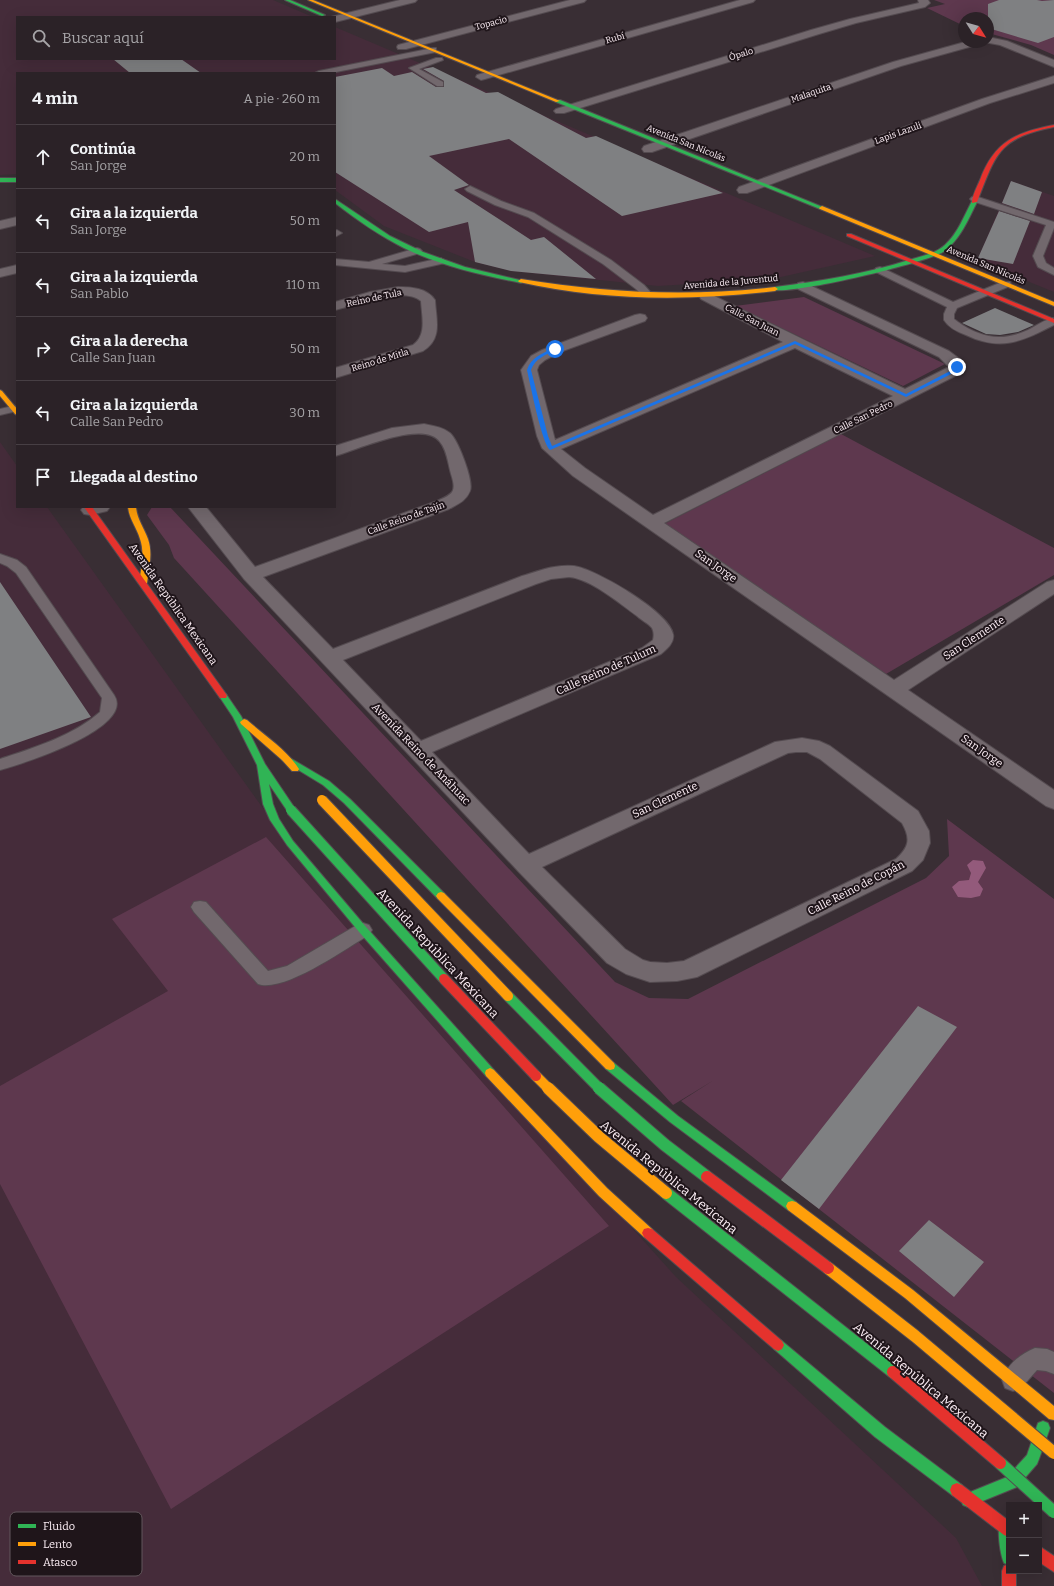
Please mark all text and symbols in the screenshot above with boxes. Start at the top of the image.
north arrow [958,12,994,48]
street label: Topacio [474,14,508,32]
search box [16,16,336,60]
icon: search [30,27,52,49]
text: Buscar aquí [62,29,144,47]
street label: Rubí [604,30,626,45]
street label: Ópalo [727,45,754,62]
street label: Malaquita [790,81,832,105]
text: 4 min [32,88,78,109]
text: A pie · 260 m [243,91,320,106]
street label: Lapis Lazuli [873,120,923,146]
street label: Avenida San Nicolás [645,123,727,163]
text: Continúa [70,140,136,158]
icon: ahead [32,146,54,168]
text: 20 m [290,149,320,164]
text: San Jorge [70,158,127,173]
text: Gira a la izquierda [70,204,198,222]
icon: left [32,210,54,232]
text: 50 m [290,213,320,228]
text: San Jorge [70,222,127,237]
street label: Avenida San Nicolás [945,244,1027,286]
text: Gira a la izquierda [70,268,198,286]
street label: Avenida de la Juventud [683,273,779,291]
icon: left [32,274,54,296]
text: 110 m [286,277,320,292]
text: San Pablo [70,286,129,301]
street label: Reino de Tula [346,287,403,309]
street label: Calle San Juan [723,302,781,338]
text: Gira a la derecha [70,332,188,350]
icon: right [32,338,54,360]
route start [546,340,564,358]
text: 50 m [290,341,320,356]
street label: Reino de Mitla [350,347,410,373]
text: Calle San Juan [70,350,155,365]
route end [948,358,966,376]
text: Gira a la izquierda [70,396,198,414]
street label: Calle San Pedro [832,398,894,436]
icon: left [32,402,54,424]
text: 30 m [289,405,320,420]
text: Calle San Pedro [70,414,163,429]
icon: arrive [32,466,54,488]
text: Llegada al destino [70,468,198,486]
street label: Calle Reino de Tajín [366,499,446,537]
street label: Avenida República Mexicana [126,541,220,667]
street label: San Jorge [693,547,739,585]
street label: San Clemente [941,613,1007,663]
street label: Calle Reino de Tulum [554,642,658,698]
street label: Avenida Reino de Anáhuac [369,701,473,808]
street label: San Jorge [959,732,1005,770]
street label: San Clemente [630,779,700,821]
street label: Calle Reino de Copán [806,858,906,918]
street label: Avenida República Mexicana [374,885,502,1021]
street label: Avenida República Mexicana [597,1117,741,1237]
street label: Avenida República Mexicana [850,1319,992,1441]
map controls [1006,1502,1042,1574]
button: + [1006,1502,1042,1538]
legend [10,1512,142,1576]
text: Fluido [43,1520,75,1533]
text: Lento [43,1538,72,1551]
button: − [1006,1538,1042,1574]
text: Atasco [43,1556,77,1569]

